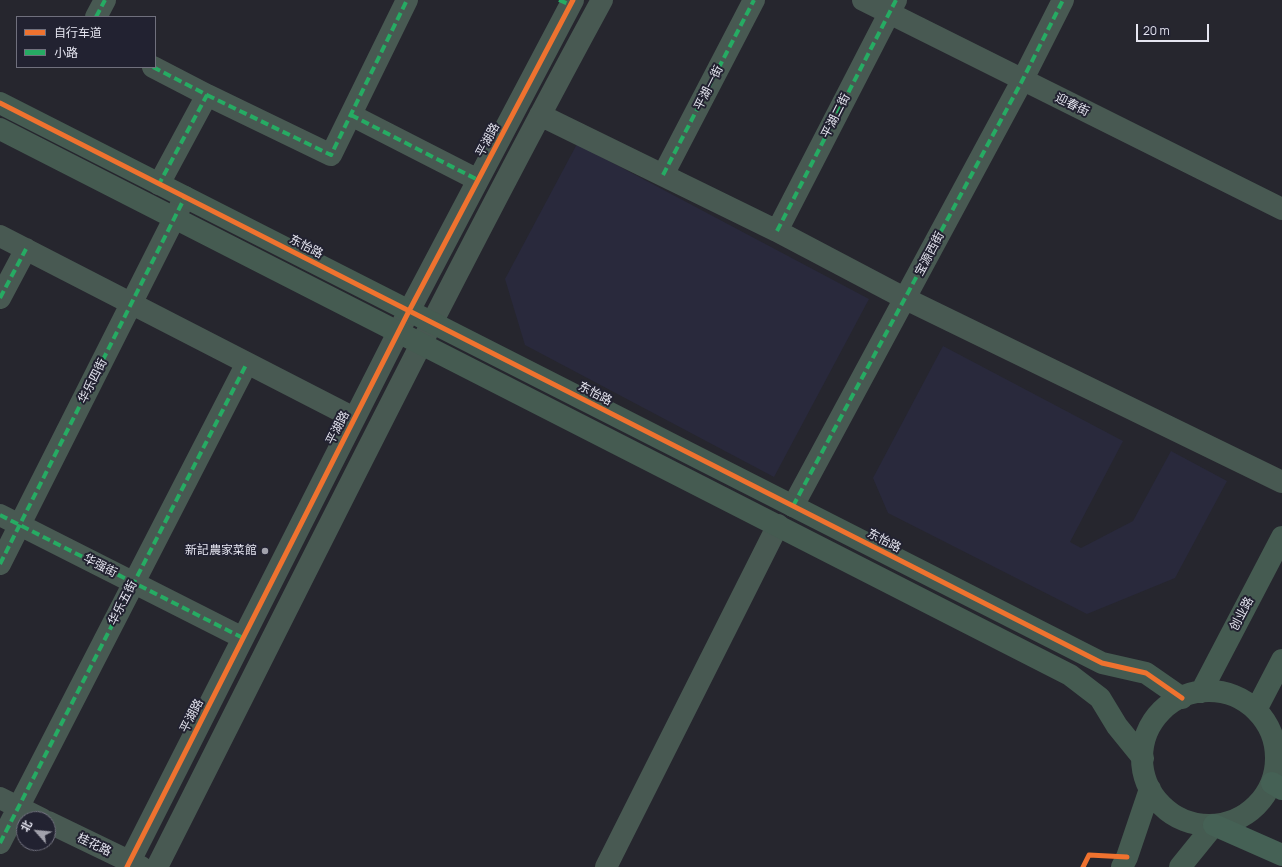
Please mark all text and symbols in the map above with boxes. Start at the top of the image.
legend [16,16,156,68]
scale bar [1138,16,1211,42]
text: 20 m [1143,22,1170,39]
text: 自行车道 [54,24,102,41]
text: 小路 [54,44,78,61]
street label: 平湖一街 [692,63,726,113]
street label: 平湖二街 [819,91,853,141]
street label: 迎春街 [1053,91,1091,119]
street label: 平湖路 [473,121,503,159]
street label: 宝源西街 [912,229,948,279]
street label: 东怡路 [287,232,325,262]
street label: 华乐四街 [76,356,110,406]
street label: 东怡路 [576,379,614,409]
street label: 平湖路 [323,409,353,447]
street label: 东怡路 [865,526,903,556]
place label: 新記農家菜館 [185,544,257,558]
marker: 新記農家菜館 [260,546,270,556]
street label: 华强街 [81,551,119,581]
street label: 华乐五街 [106,578,140,628]
street label: 创业路 [1227,595,1257,633]
street label: 平湖路 [177,697,207,735]
north arrow [16,811,56,851]
text: 北 [17,817,35,834]
street label: 桂花路 [75,831,113,859]

